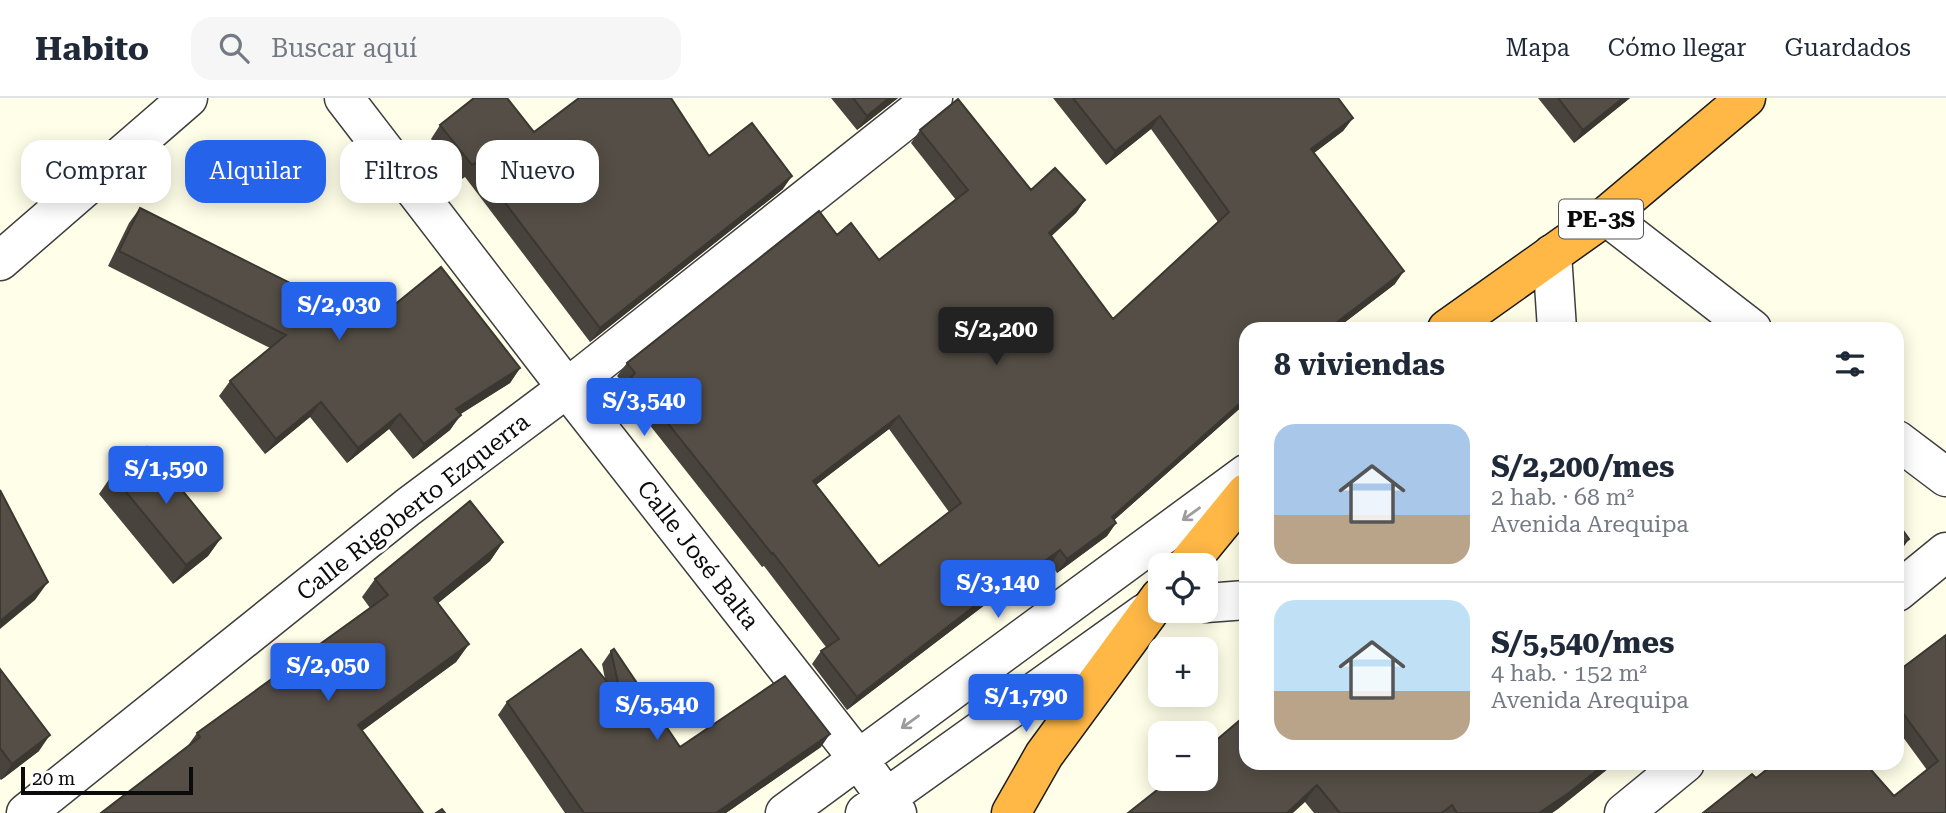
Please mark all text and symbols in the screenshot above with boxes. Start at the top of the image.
search box [191,17,681,80]
text: Habito [35,29,149,68]
icon: search [215,29,253,67]
text: Buscar aquí [271,33,417,63]
text: Mapa [1506,34,1570,62]
text: Cómo llegar [1608,34,1746,62]
text: Guardados [1784,34,1911,62]
chip: Comprar [21,140,171,203]
chip: Alquilar [185,140,326,203]
chip: Filtros [340,140,462,203]
chip: Nuevo [476,140,599,203]
road number: PE-3S [1559,200,1643,238]
pin: S/2,030 [274,282,404,342]
text: S/2,030 [297,291,381,318]
pin: S/2,200 [931,308,1061,367]
text: S/2,200 [954,316,1038,343]
icon: filters [1831,345,1869,383]
text: 8 viviendas [1274,347,1445,382]
pin: S/3,540 [579,378,709,438]
text: S/3,540 [602,387,686,414]
street label: Calle Rigoberto Ezquerra [291,408,535,606]
pin: S/1,590 [101,446,231,506]
text: S/2,200/mes [1491,449,1675,484]
icon: home [1330,452,1414,536]
text: S/1,590 [124,455,208,482]
street label: Calle José Balta [631,475,765,635]
text: 2 hab. · 68 m² [1491,484,1634,511]
one-way arrow [1182,507,1201,521]
text: Avenida Arequipa [1491,511,1689,538]
map controls [1148,553,1218,791]
button: locate [1148,553,1218,623]
pin: S/3,140 [933,560,1063,620]
text: S/3,140 [956,569,1040,596]
text: S/5,540/mes [1491,625,1675,660]
icon: home [1330,628,1414,712]
button: + [1148,637,1218,707]
pin: S/2,050 [263,644,393,703]
text: S/2,050 [286,652,370,679]
text: 4 hab. · 152 m² [1491,660,1647,687]
pin: S/1,790 [961,674,1091,734]
pin: S/5,540 [592,682,722,742]
text: S/1,790 [984,683,1068,710]
text: Avenida Arequipa [1491,687,1689,714]
text: S/5,540 [615,691,699,718]
one-way arrow [901,715,920,729]
button: − [1148,721,1218,791]
scale bar [21,764,192,796]
text: 20 m [32,767,75,790]

